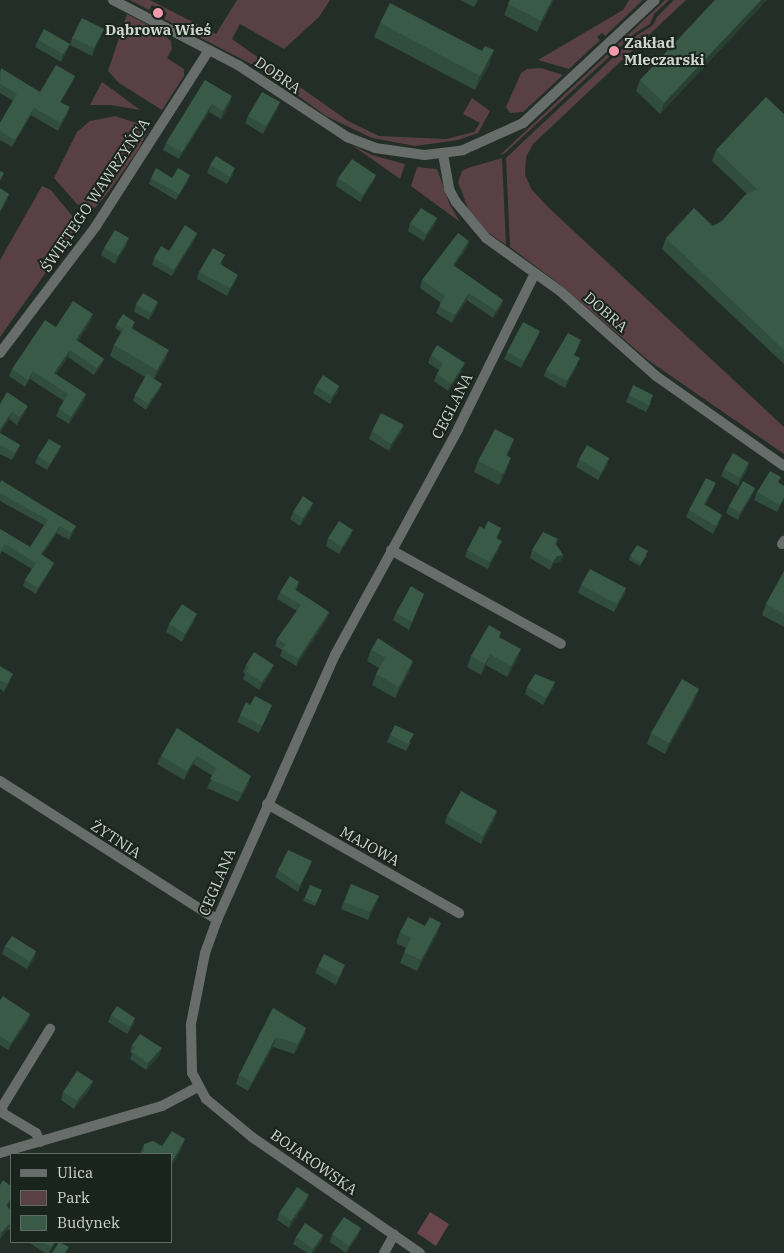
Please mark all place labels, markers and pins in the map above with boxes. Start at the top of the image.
marker: Dąbrowa Wieś [152,7,164,19]
place label: Dąbrowa Wieś [105,21,211,39]
place label: Zakład Mleczarski [624,33,704,68]
marker: Zakład Mleczarski [608,45,620,57]

